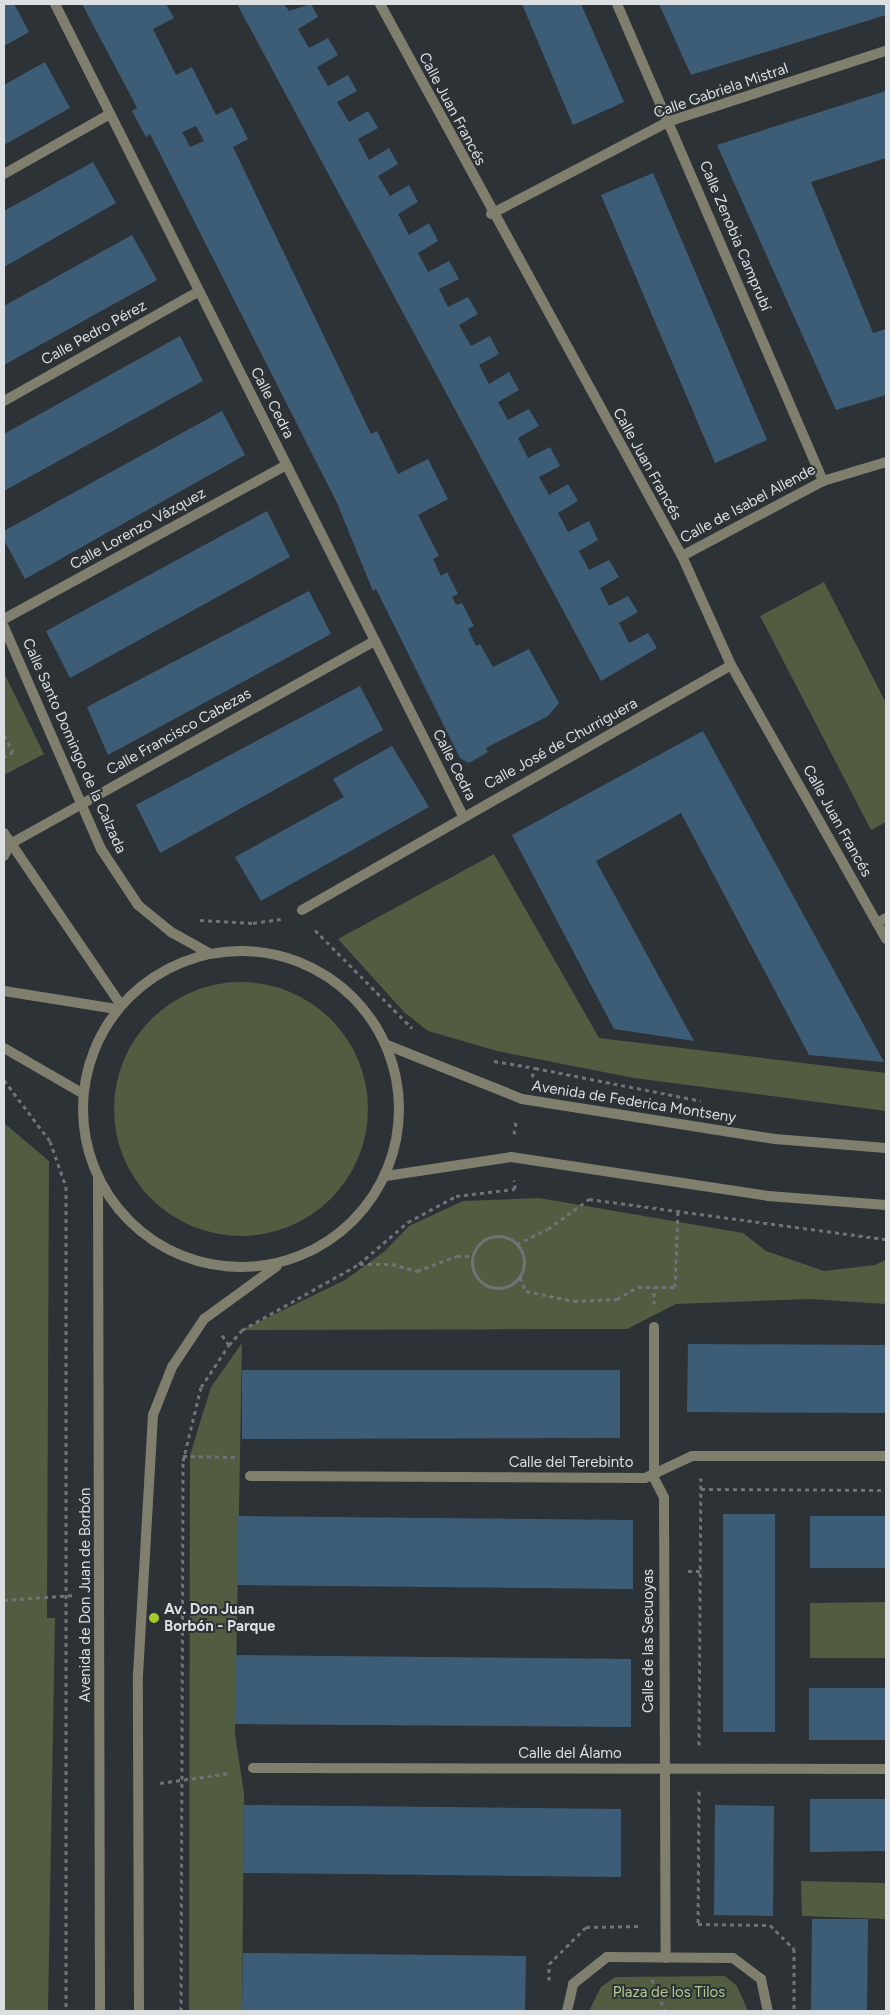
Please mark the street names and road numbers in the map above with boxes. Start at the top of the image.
street label: Calle Juan Francés [415,50,489,168]
street label: Calle Gabriela Mistral [651,60,791,122]
street label: Calle Zenobia Camprubí [695,158,775,314]
street label: Calle Pedro Pérez [38,297,150,369]
street label: Calle Cedra [246,364,298,442]
street label: Calle Juan Francés [609,405,685,523]
street label: Calle de Isabel Allende [677,461,819,547]
street label: Calle Lorenzo Vázquez [67,484,209,574]
street label: Calle Santo Domingo de la Calzada [18,636,130,856]
street label: Calle Francisco Cabezas [104,685,254,779]
street label: Calle José de Churriguera [481,694,641,794]
street label: Calle Cedra [428,726,480,804]
street label: Calle Juan Francés [799,762,875,880]
street label: Avenida de Federica Montseny [531,1077,737,1127]
street label: Calle del Terebinto [509,1454,633,1472]
street label: Avenida de Don Juan de Borbón [77,1488,95,1702]
street label: Calle de las Secuoyas [640,1569,658,1713]
street label: Calle del Álamo [518,1745,622,1763]

